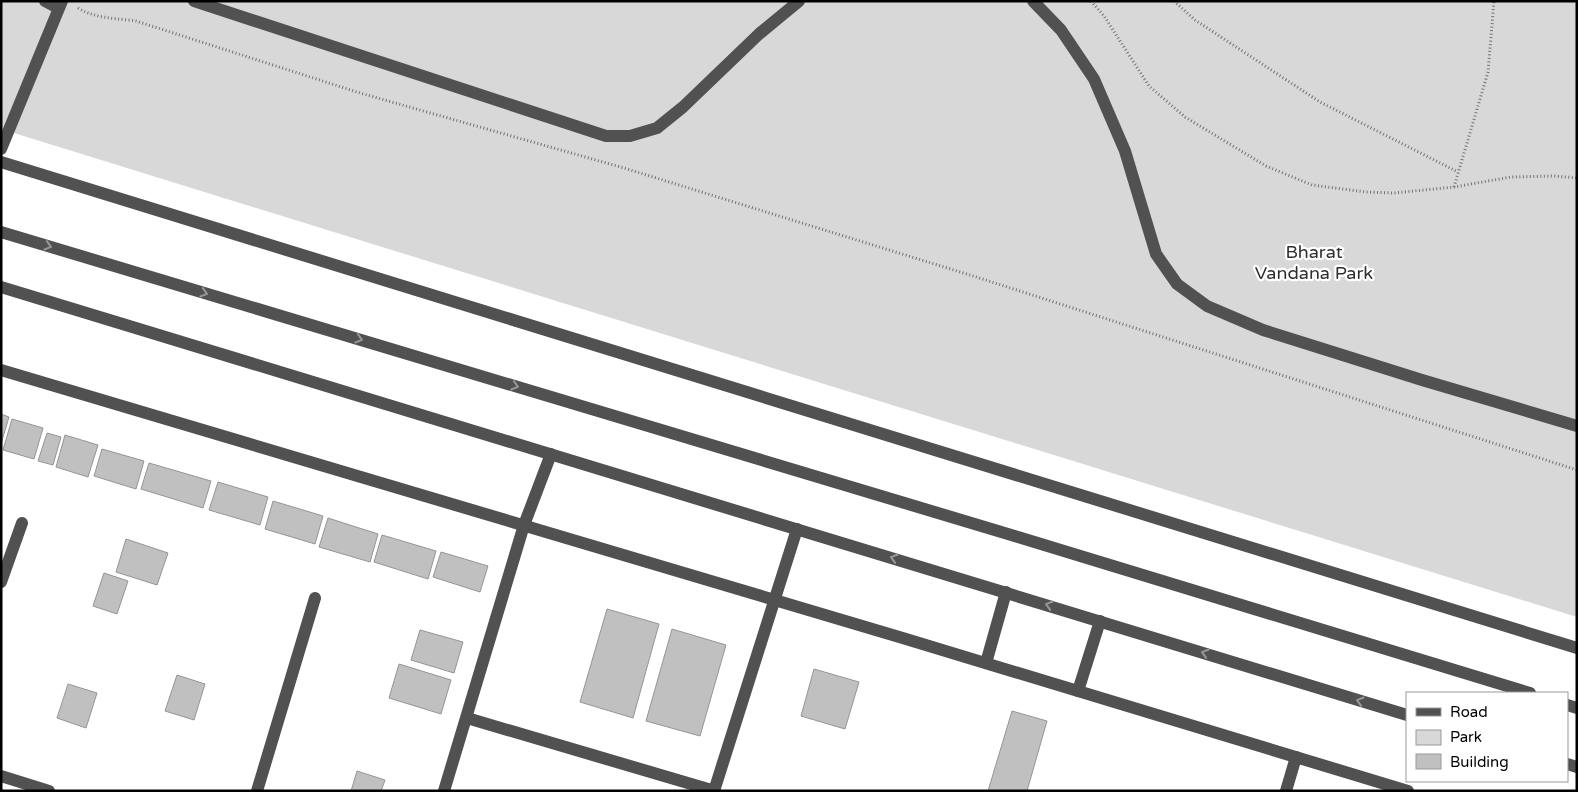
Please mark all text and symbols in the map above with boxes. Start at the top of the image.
one-way arrow [43,240,52,250]
park label: Bharat Vandana Park [1255,241,1373,284]
one-way arrow [199,287,207,297]
one-way arrow [355,334,363,344]
one-way arrow [510,380,518,390]
one-way arrow [890,554,899,564]
one-way arrow [1046,601,1054,611]
one-way arrow [1201,648,1209,658]
legend [1406,692,1568,782]
one-way arrow [1357,696,1365,706]
text: Road [1450,703,1488,721]
text: Park [1450,728,1482,746]
text: Building [1450,753,1509,771]

